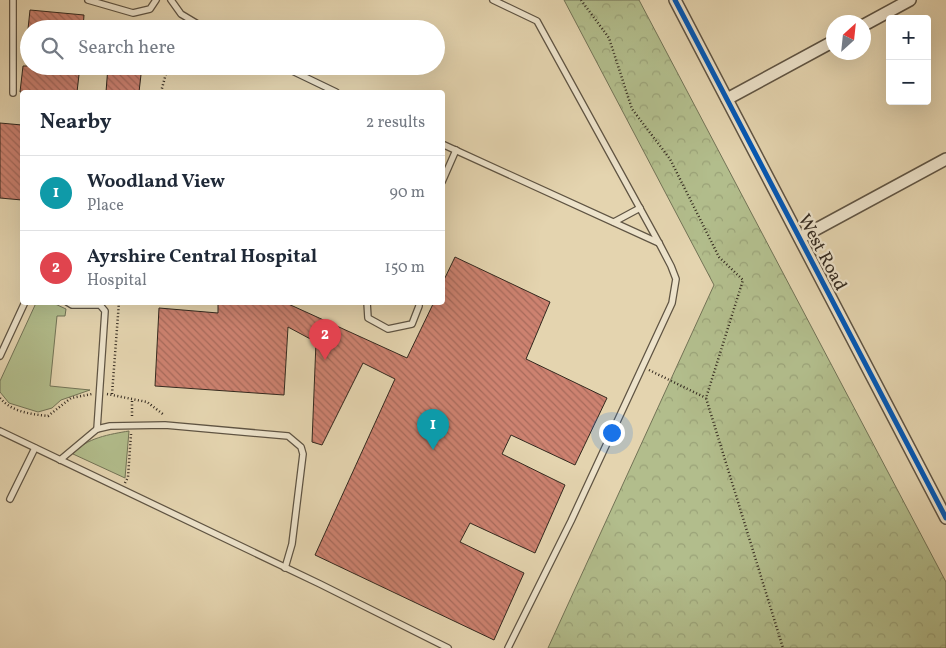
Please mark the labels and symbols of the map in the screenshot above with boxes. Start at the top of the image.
north arrow [826,15,871,60]
street label: West Road [791,210,852,295]
pin: 2 [309,319,341,360]
pin: 1 [417,409,449,450]
your location [599,420,625,446]

